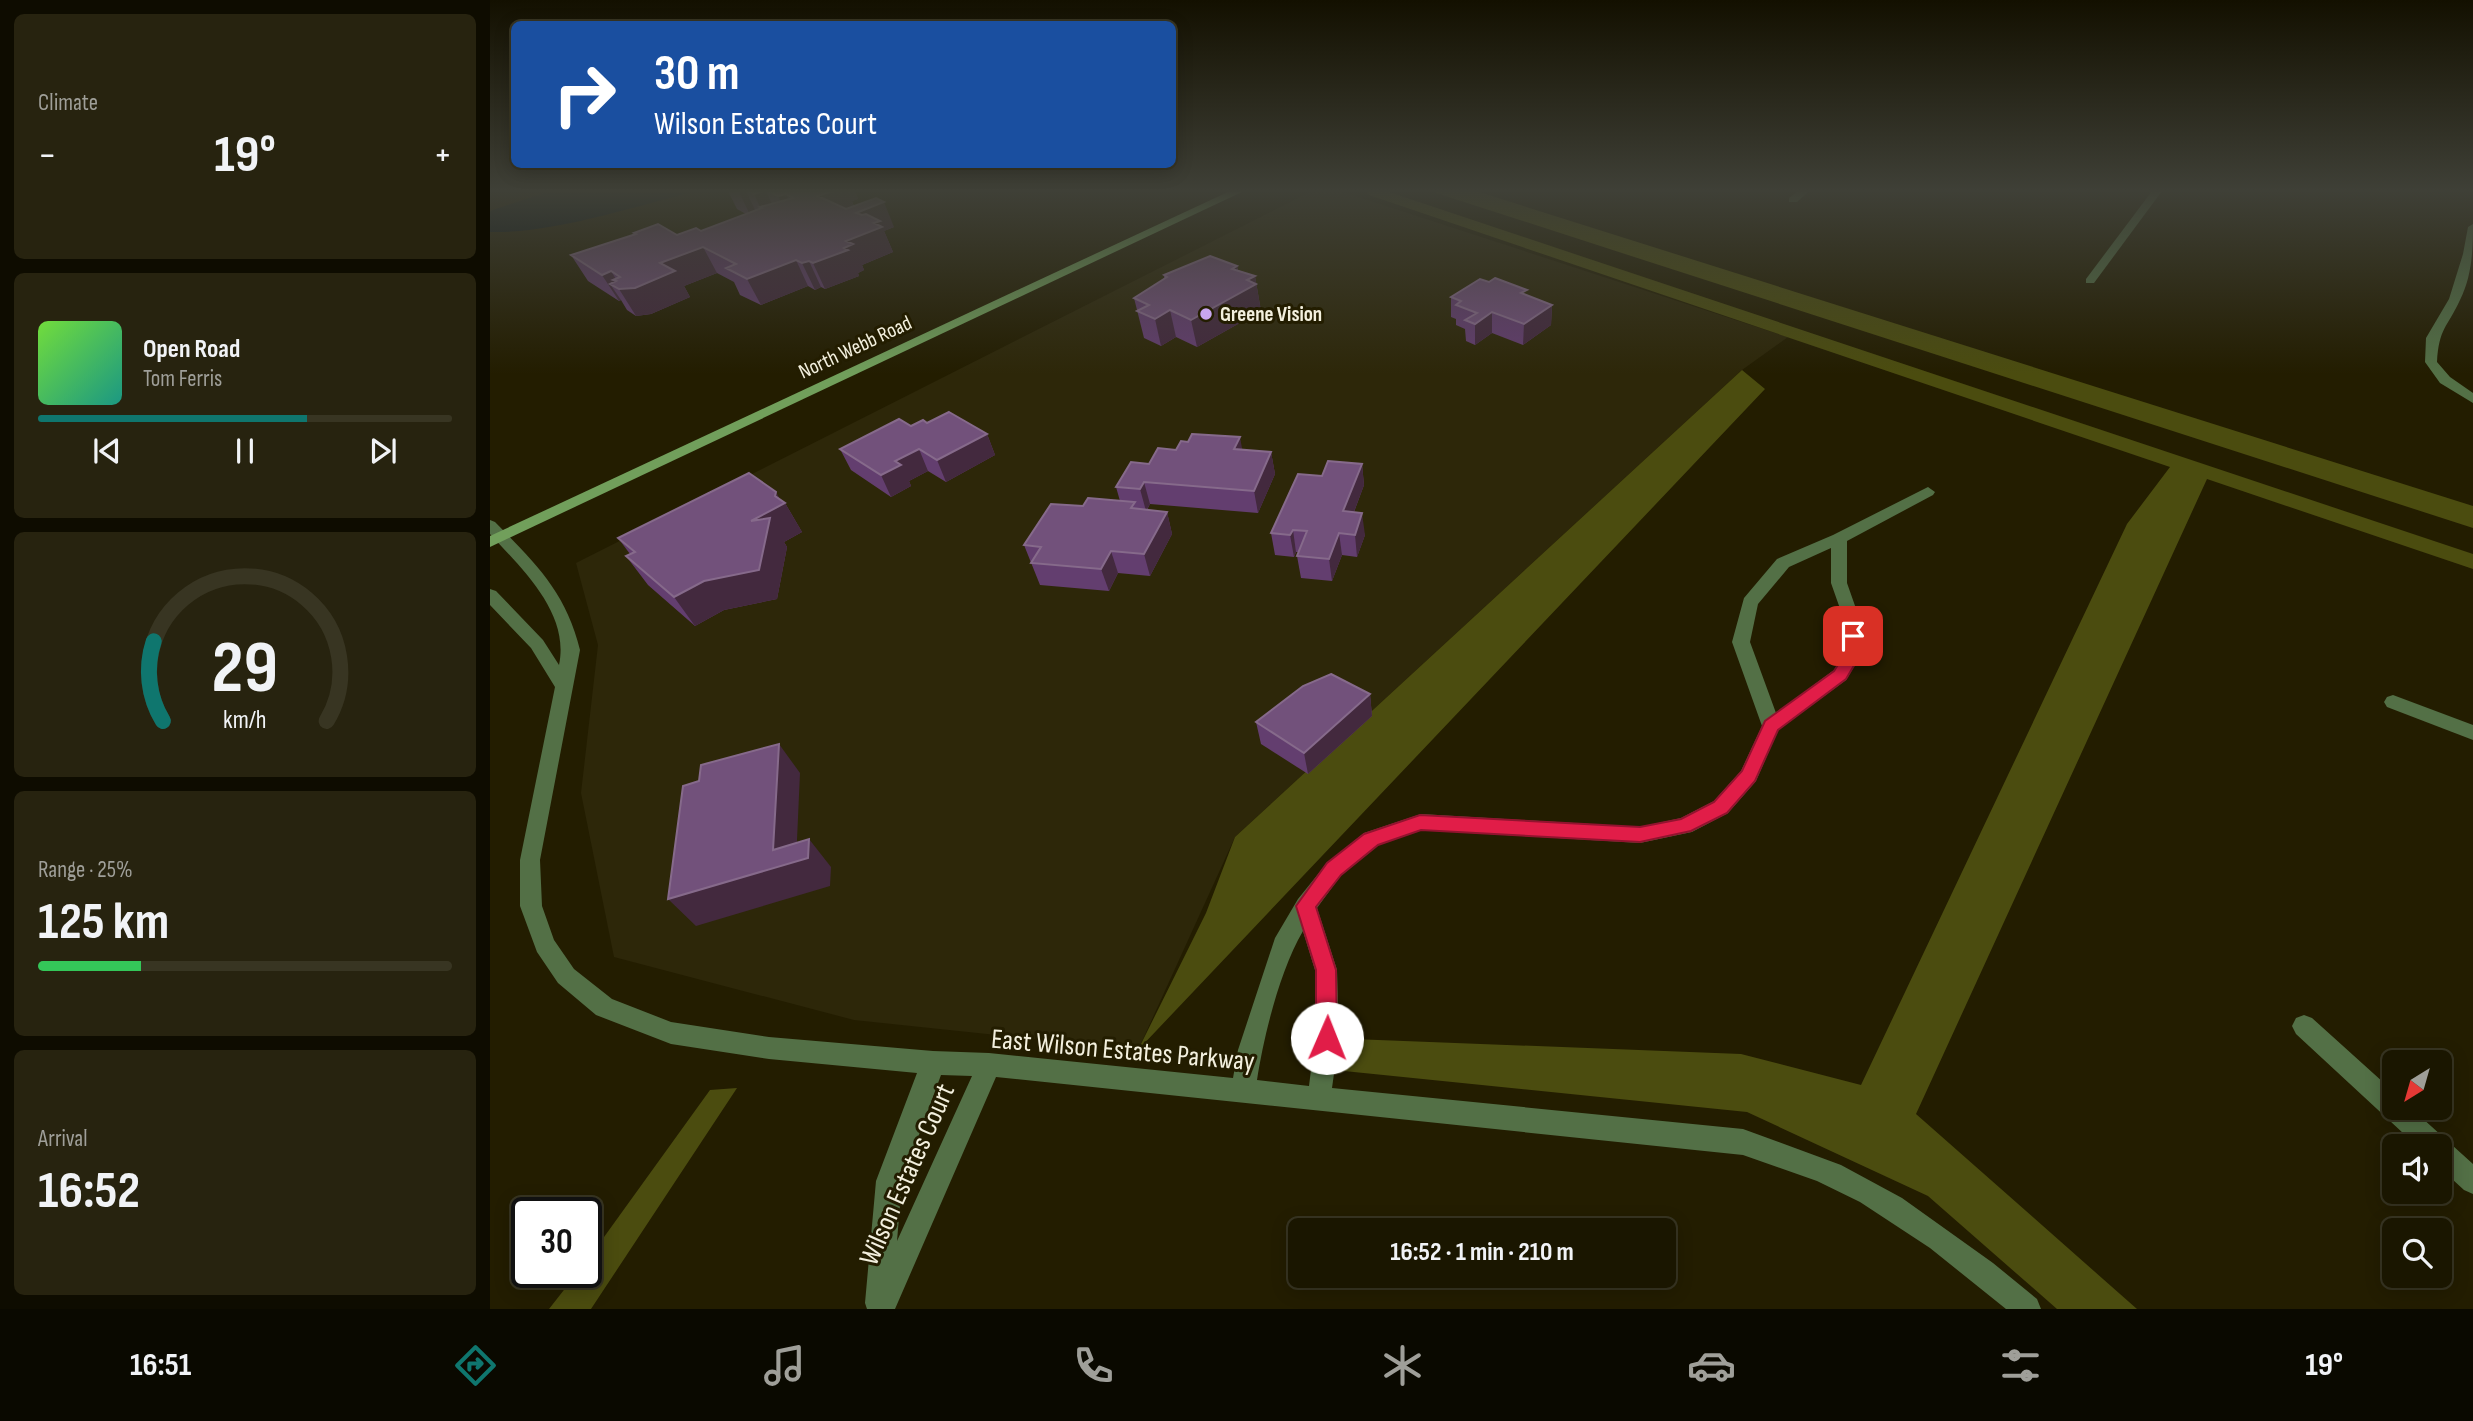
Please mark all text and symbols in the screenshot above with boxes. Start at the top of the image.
text: 30 m [654,45,739,104]
icon: right [539,49,630,140]
text: Climate [38,89,98,117]
text: Wilson Estates Court [654,105,877,144]
text: 19° [214,124,276,187]
text: − [38,133,57,178]
text: + [433,133,452,178]
place label: Greene Vision [1220,302,1322,327]
marker: Greene Vision [1198,306,1214,322]
street label: North Webb Road [795,310,916,385]
text: Open Road [143,334,240,365]
text: Tom Ferris [143,365,222,393]
icon: previous [88,432,126,470]
icon: pause [226,432,264,470]
icon: next [364,432,402,470]
pin [1823,606,1883,666]
icon: arrive [1834,617,1872,655]
text: 29 [212,625,278,713]
text: km/h [223,704,267,735]
text: Range · 25% [38,856,133,884]
text: 125 km [38,891,169,954]
position arrow [1290,1001,1364,1075]
street label: East Wilson Estates Parkway [990,1023,1256,1078]
north arrow [2382,1050,2452,1120]
map controls [2382,1050,2452,1288]
street label: Wilson Estates Court [853,1079,962,1270]
text: Arrival [38,1125,87,1153]
button: sound [2382,1134,2452,1204]
text: 16:52 [38,1160,140,1223]
speed limit sign: 30 [511,1197,602,1288]
button: search [2382,1218,2452,1288]
text: 16:52 · 1 min · 210 m [1390,1237,1574,1268]
icon: directions [451,1341,500,1390]
icon: music [760,1341,809,1390]
icon: phone [1069,1341,1118,1390]
icon: climate [1378,1341,1427,1390]
icon: car [1687,1341,1736,1390]
icon: filters [1996,1341,2045,1390]
text: 16:51 [130,1346,191,1385]
text: 19° [2305,1346,2343,1385]

